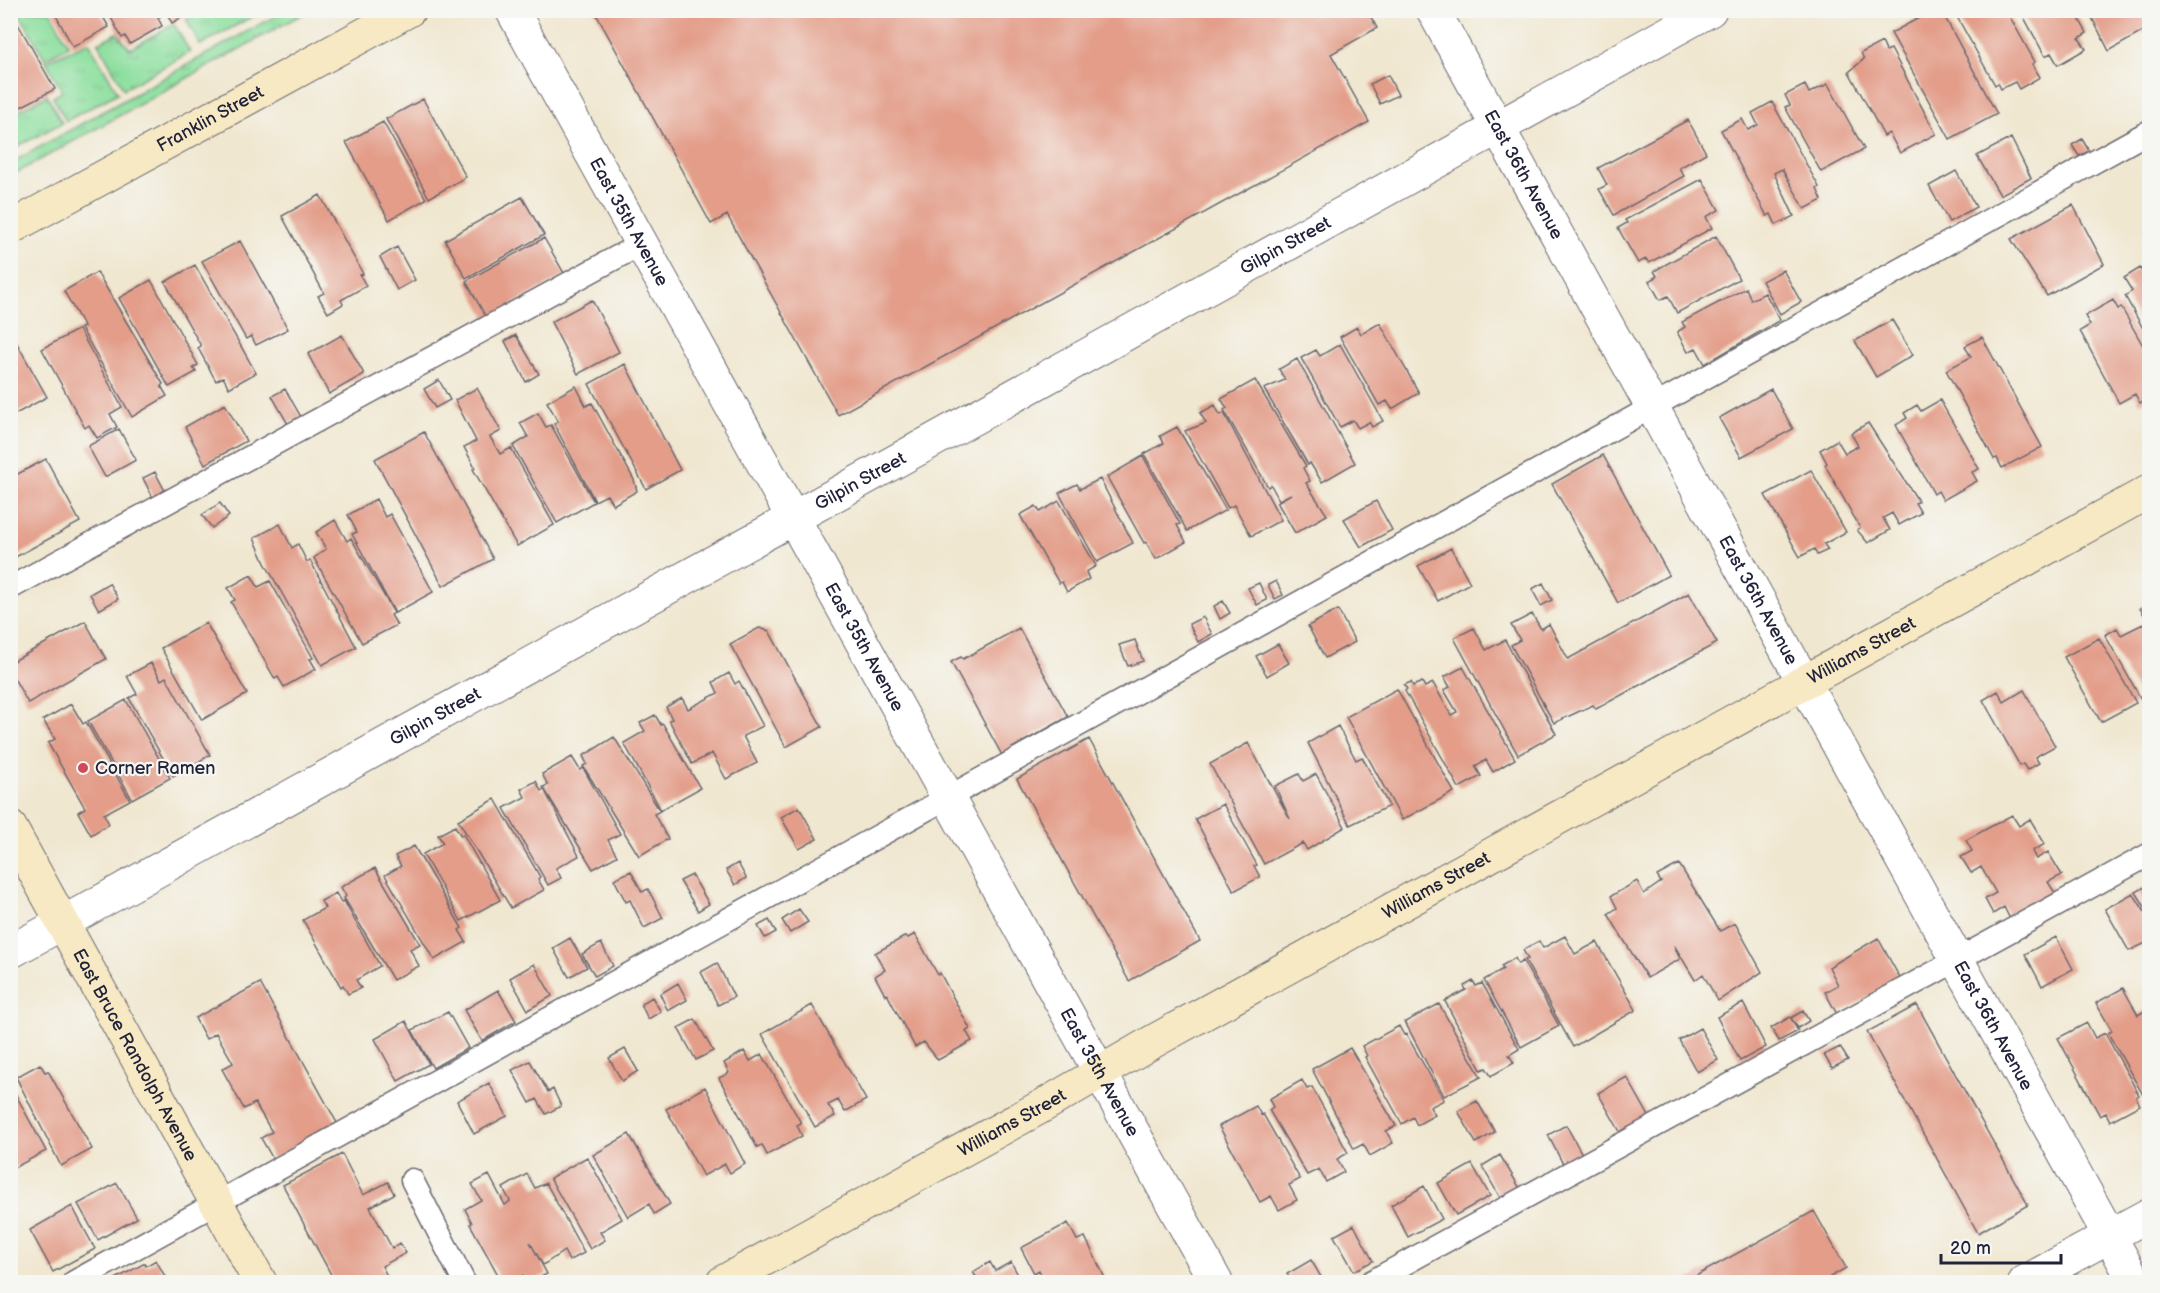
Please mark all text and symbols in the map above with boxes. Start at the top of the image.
street label: Franklin Street [153,81,268,157]
street label: East 36th Avenue [1479,107,1568,243]
street label: East 35th Avenue [585,154,673,290]
street label: Gilpin Street [1236,212,1335,279]
street label: Gilpin Street [811,448,910,515]
street label: East 36th Avenue [1714,532,1802,669]
street label: East 35th Avenue [820,579,908,715]
street label: Williams Street [1804,612,1920,689]
street label: Gilpin Street [386,683,485,750]
place label: Corner Ramen [95,758,215,779]
marker: Corner Ramen [76,761,90,775]
street label: Williams Street [1379,847,1494,924]
street label: East Bruce Randolph Avenue [68,945,202,1165]
street label: East 36th Avenue [1949,958,2037,1094]
street label: East 35th Avenue [1055,1004,1144,1141]
street label: Williams Street [955,1084,1070,1161]
scale bar [1941,1227,2061,1265]
text: 20 m [1950,1238,1991,1259]

